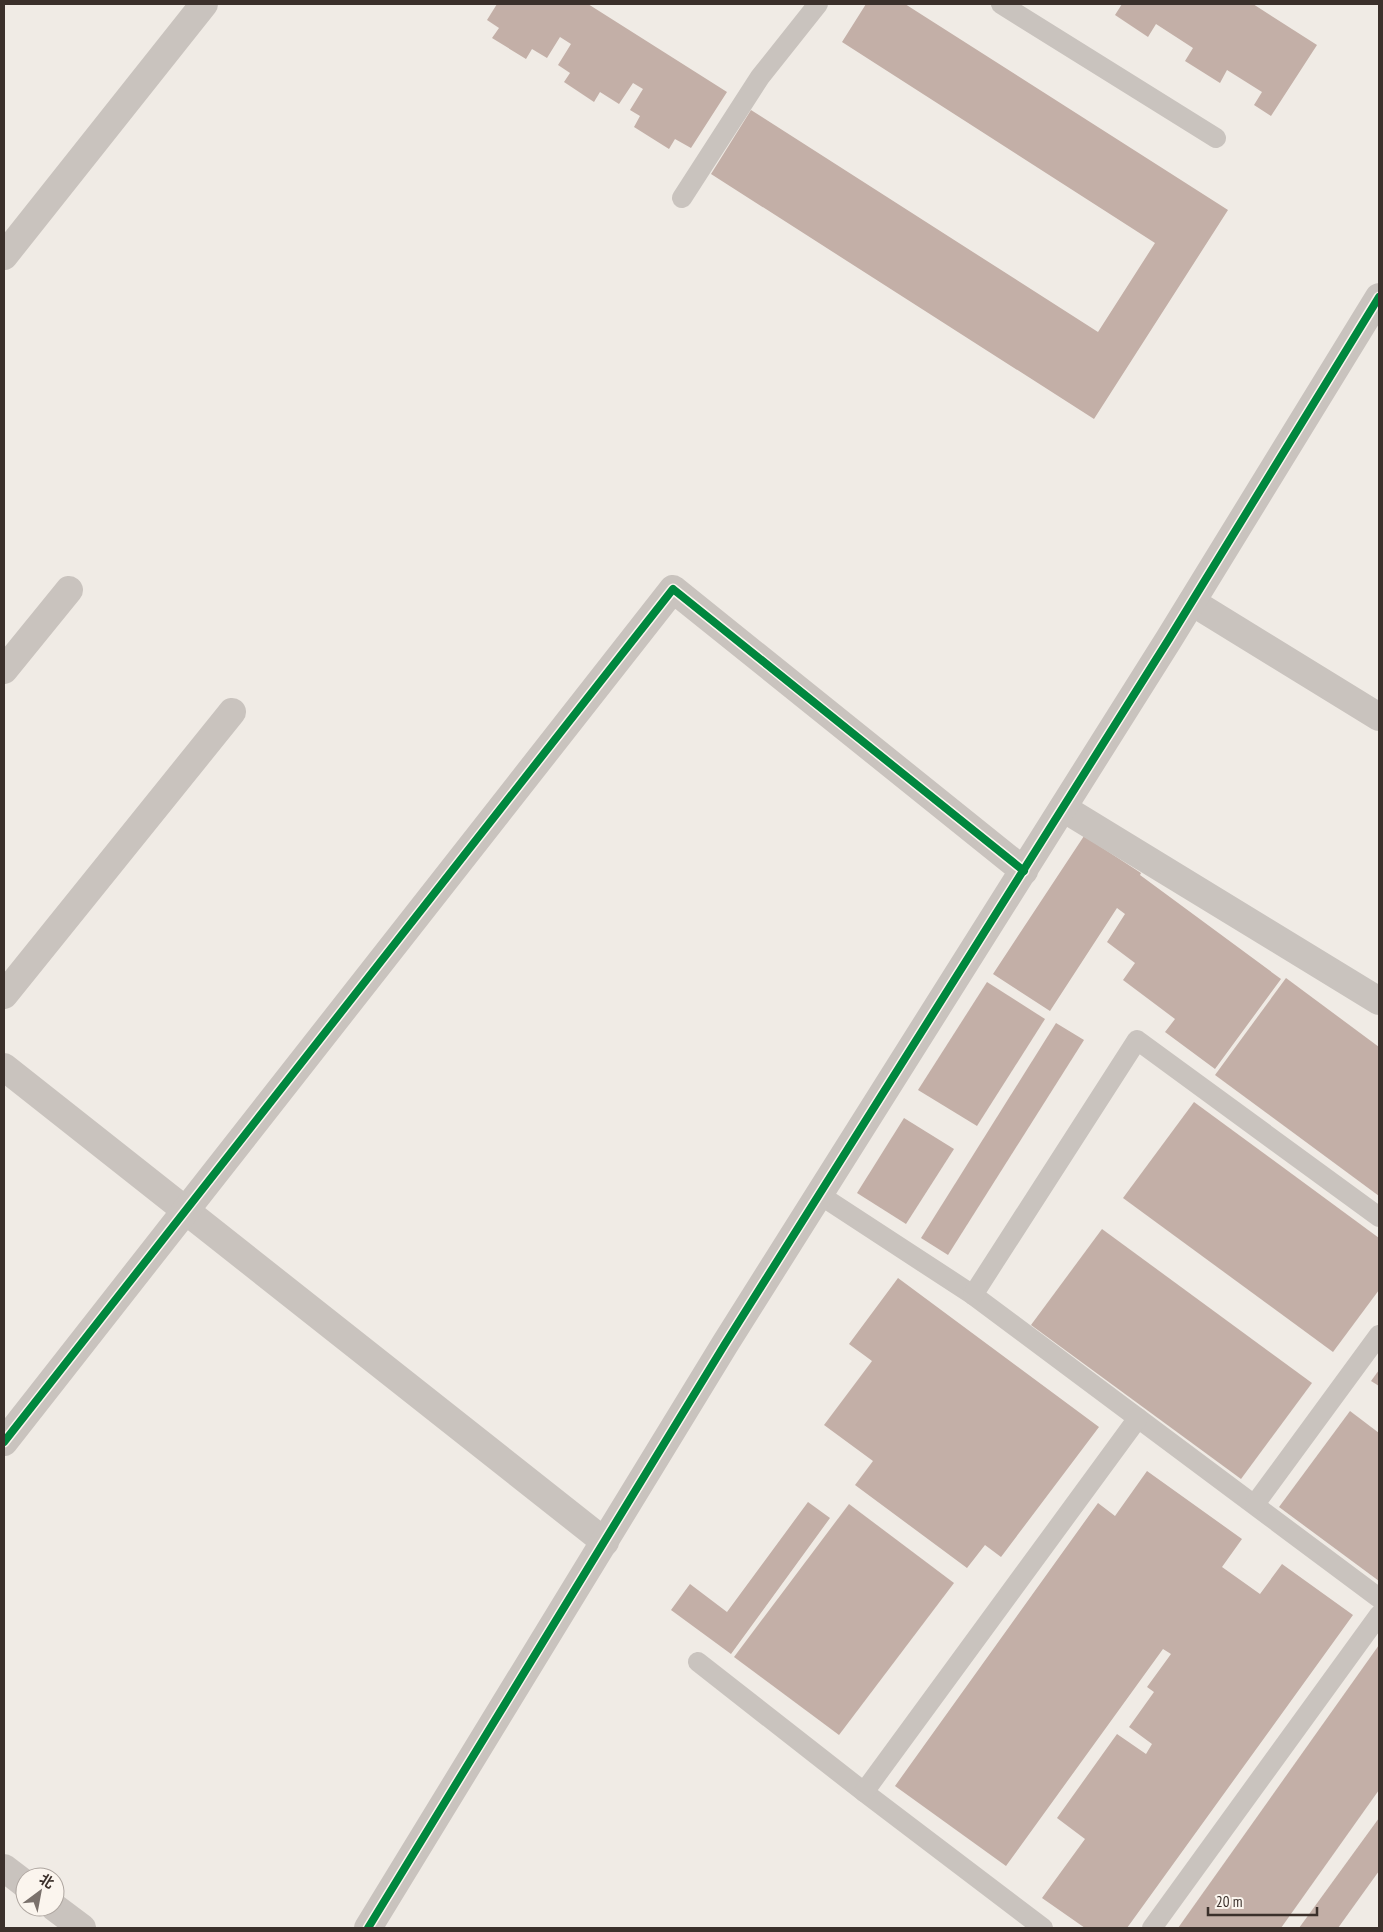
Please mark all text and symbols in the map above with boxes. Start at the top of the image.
north arrow [15,1867,65,1917]
text: 北 [36,1870,58,1892]
scale bar [1208,1884,1317,1916]
text: 20 m [1216,1892,1242,1911]

